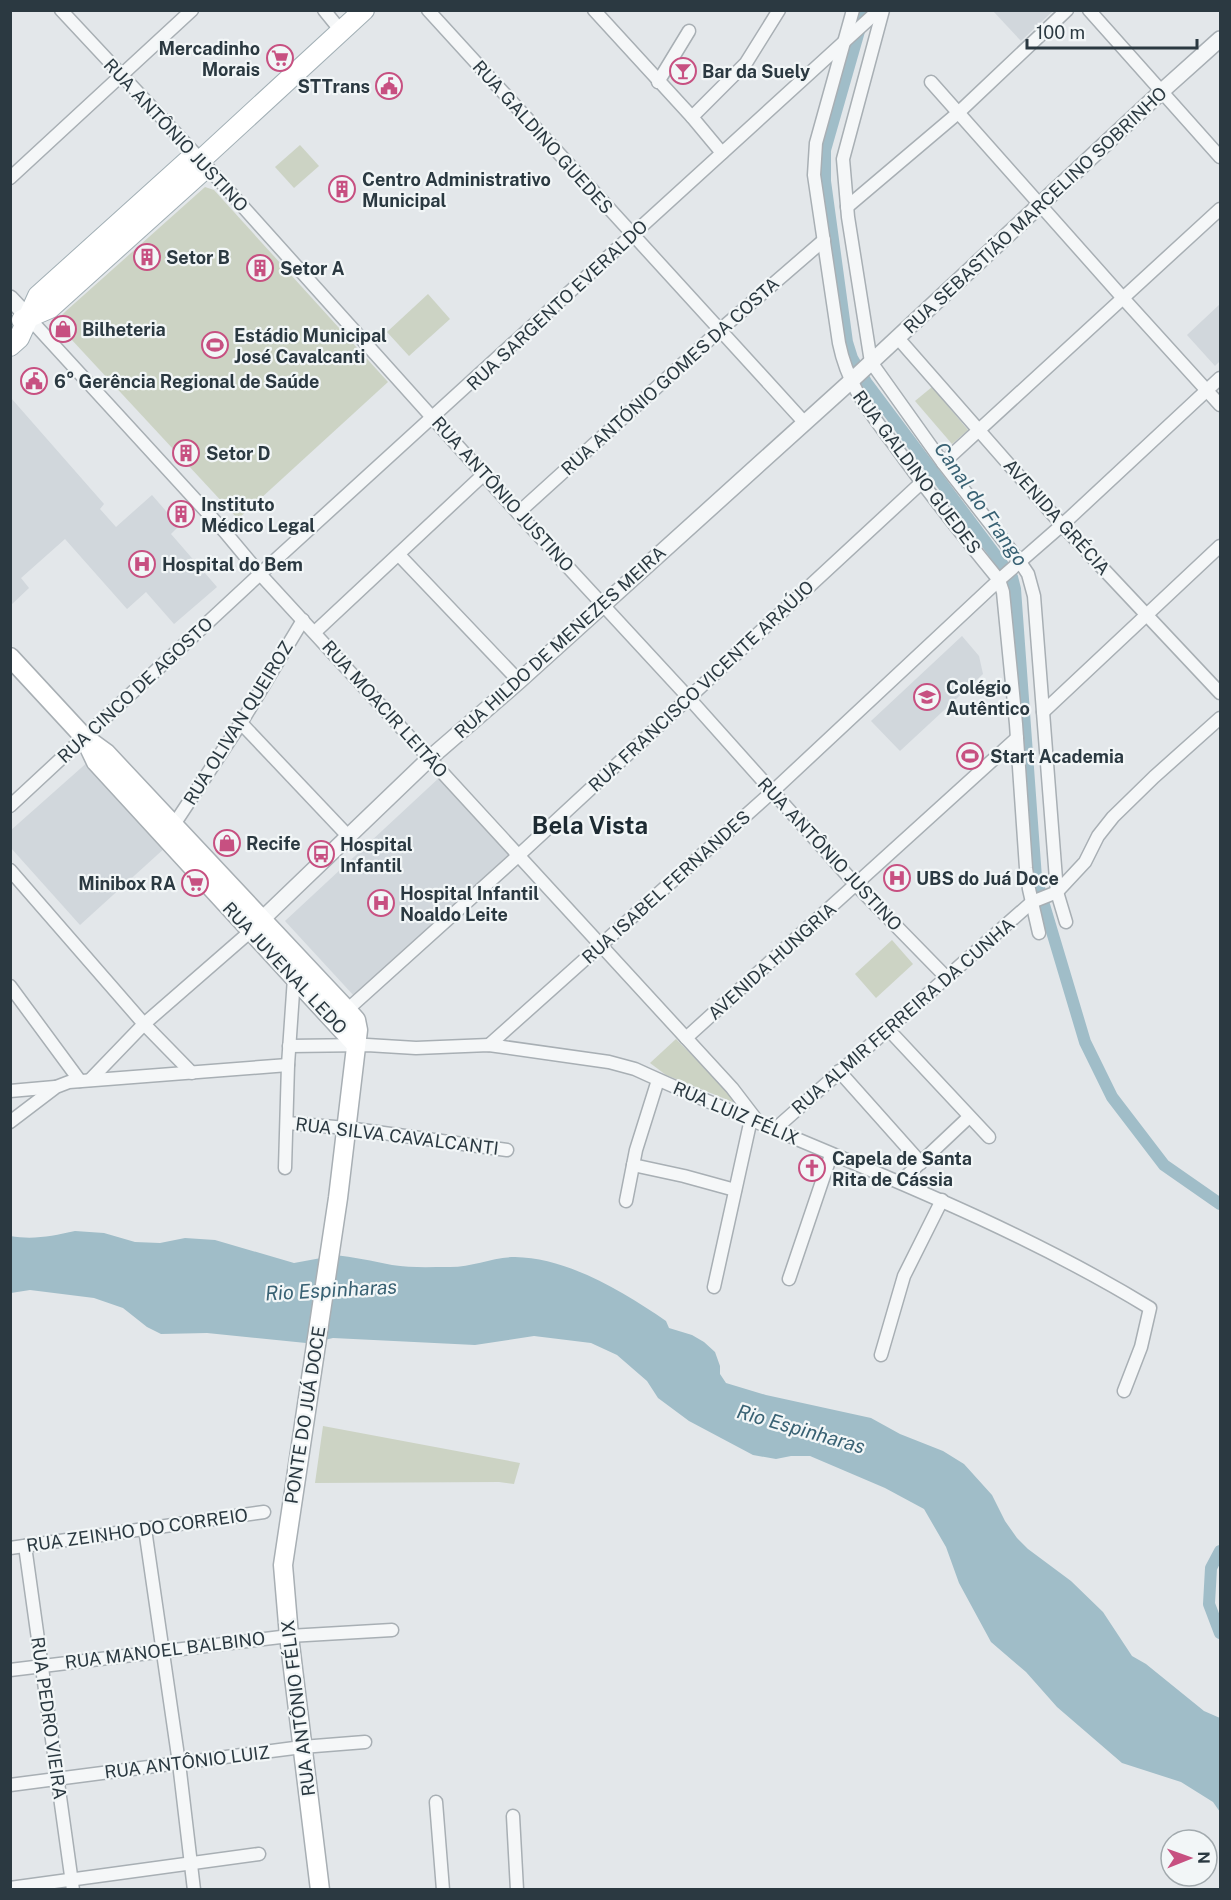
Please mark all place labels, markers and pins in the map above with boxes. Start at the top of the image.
place label: Mercadinho Morais [158,38,260,80]
supermarket icon: Mercadinho Morais [265,43,295,73]
bar icon: Bar da Suely [668,56,698,86]
place label: Bar da Suely [702,61,810,82]
public building icon: STTrans [374,71,404,101]
place label: STTrans [298,76,370,97]
place label: Centro Administrativo Municipal [362,169,551,211]
building icon: Centro Administrativo Municipal [327,174,357,204]
building icon: Setor B [132,242,162,272]
place label: Setor B [166,247,230,268]
building icon: Setor A [245,253,275,283]
place label: Setor A [280,258,345,279]
shop icon: Bilheteria [48,314,78,344]
place label: Bilheteria [82,319,166,340]
place label: Estádio Municipal José Cavalcanti [234,325,387,367]
sports icon: Estádio Municipal José Cavalcanti [200,330,230,360]
public building icon: 6° Gerência Regional de Saúde [19,366,49,396]
place label: 6° Gerência Regional de Saúde [54,371,319,392]
building icon: Setor D [171,438,201,468]
place label: Setor D [206,443,270,464]
place label: Instituto Médico Legal [201,494,315,536]
building icon: Instituto Médico Legal [166,499,196,529]
hospital icon: Hospital do Bem [127,549,157,579]
place label: Hospital do Bem [162,554,303,575]
place label: Colégio Autêntico [946,677,1030,719]
school or university icon: Colégio Autêntico [912,682,942,712]
sports icon: Start Academia [955,741,985,771]
place label: Start Academia [990,746,1124,767]
shop icon: Recife [212,828,242,858]
place label: Recife [246,833,301,854]
place label: Hospital Infantil [340,834,413,876]
bus stop icon: Hospital Infantil [306,839,336,869]
hospital icon: UBS do Juá Doce [882,863,912,893]
supermarket icon: Minibox RA [180,868,210,898]
place label: UBS do Juá Doce [916,868,1059,889]
place label: Minibox RA [78,873,176,894]
place label: Hospital Infantil Noaldo Leite [400,883,539,925]
hospital icon: Hospital Infantil Noaldo Leite [366,888,396,918]
place label: Capela de Santa Rita de Cássia [832,1148,972,1190]
church icon: Capela de Santa Rita de Cássia [797,1153,827,1183]

